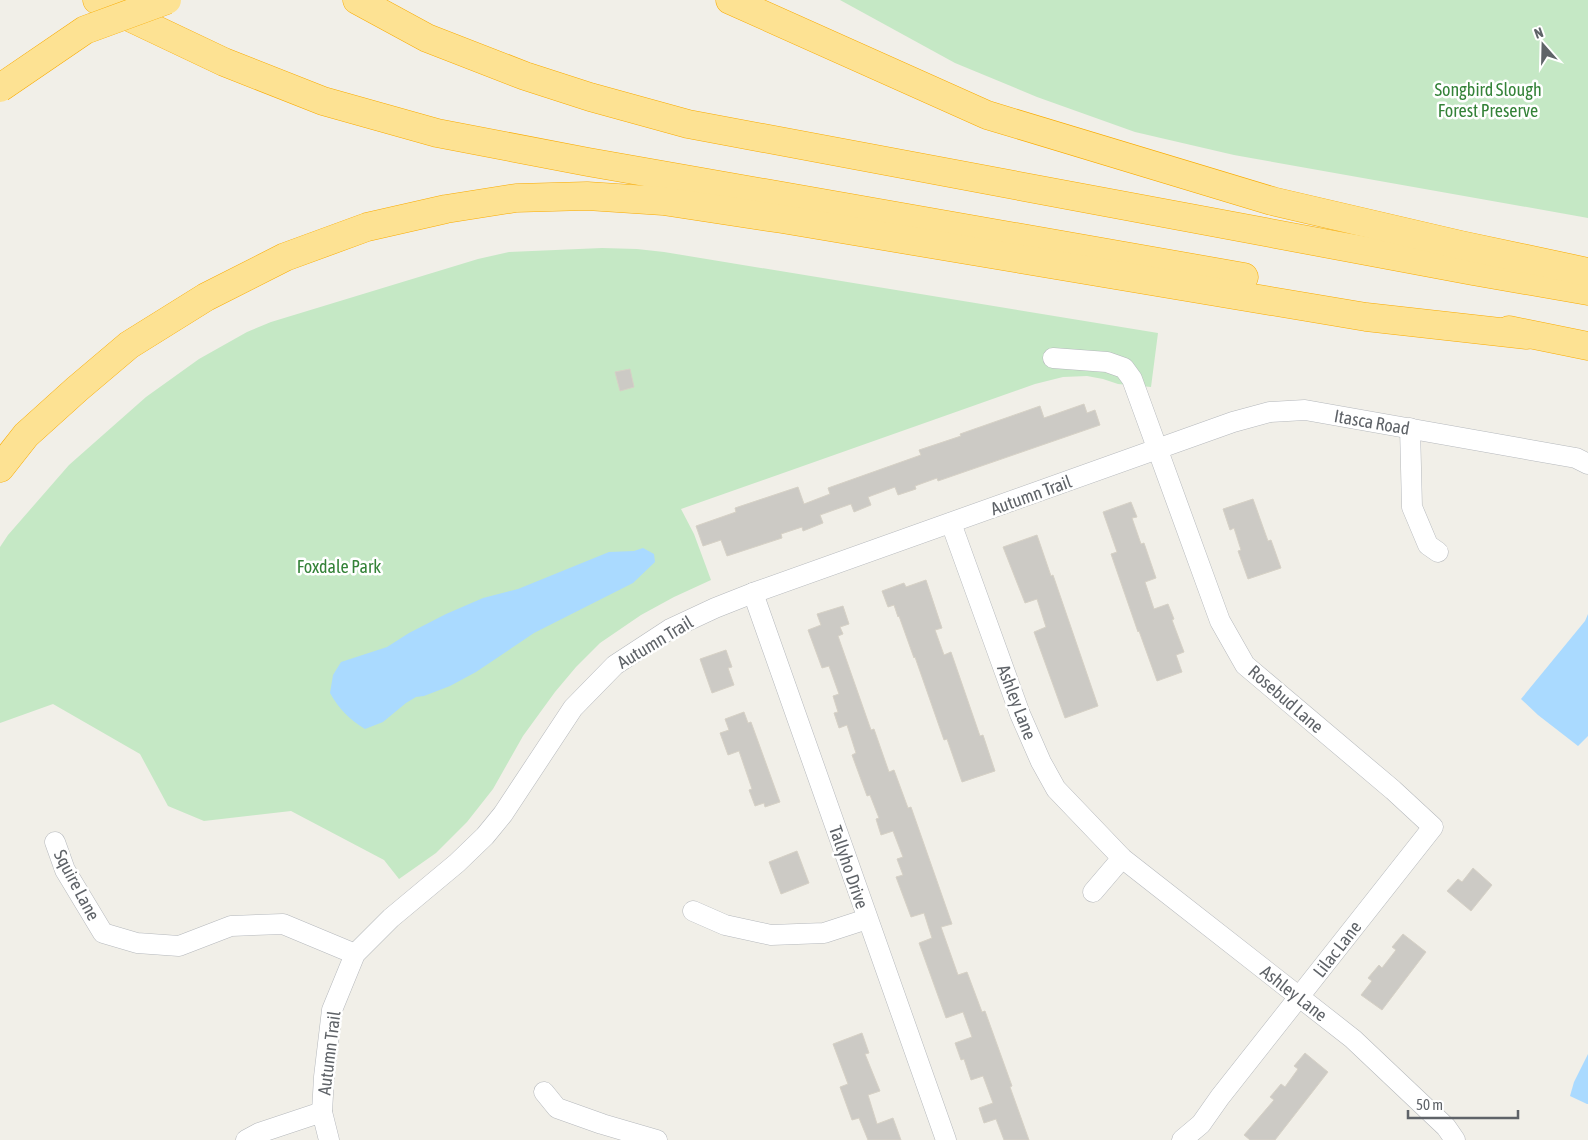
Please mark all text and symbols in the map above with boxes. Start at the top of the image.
north arrow [1518,20,1568,70]
text: N [1532,24,1545,42]
park label: Songbird Slough Forest Preserve [1434,79,1542,121]
street label: Itasca Road [1333,405,1411,439]
street label: Autumn Trail [988,471,1075,519]
park label: Foxdale Park [297,556,381,577]
street label: Autumn Trail [613,611,697,673]
street label: Rosebud Lane [1244,661,1328,737]
street label: Ashley Lane [993,662,1041,742]
street label: Tallyho Drive [825,823,873,911]
street label: Squire Lane [50,846,104,924]
street label: Lilac Lane [1309,917,1365,981]
street label: Ashley Lane [1257,961,1331,1025]
street label: Autumn Trail [313,1010,345,1096]
scale bar [1408,1088,1518,1120]
text: 50 m [1416,1096,1443,1113]

